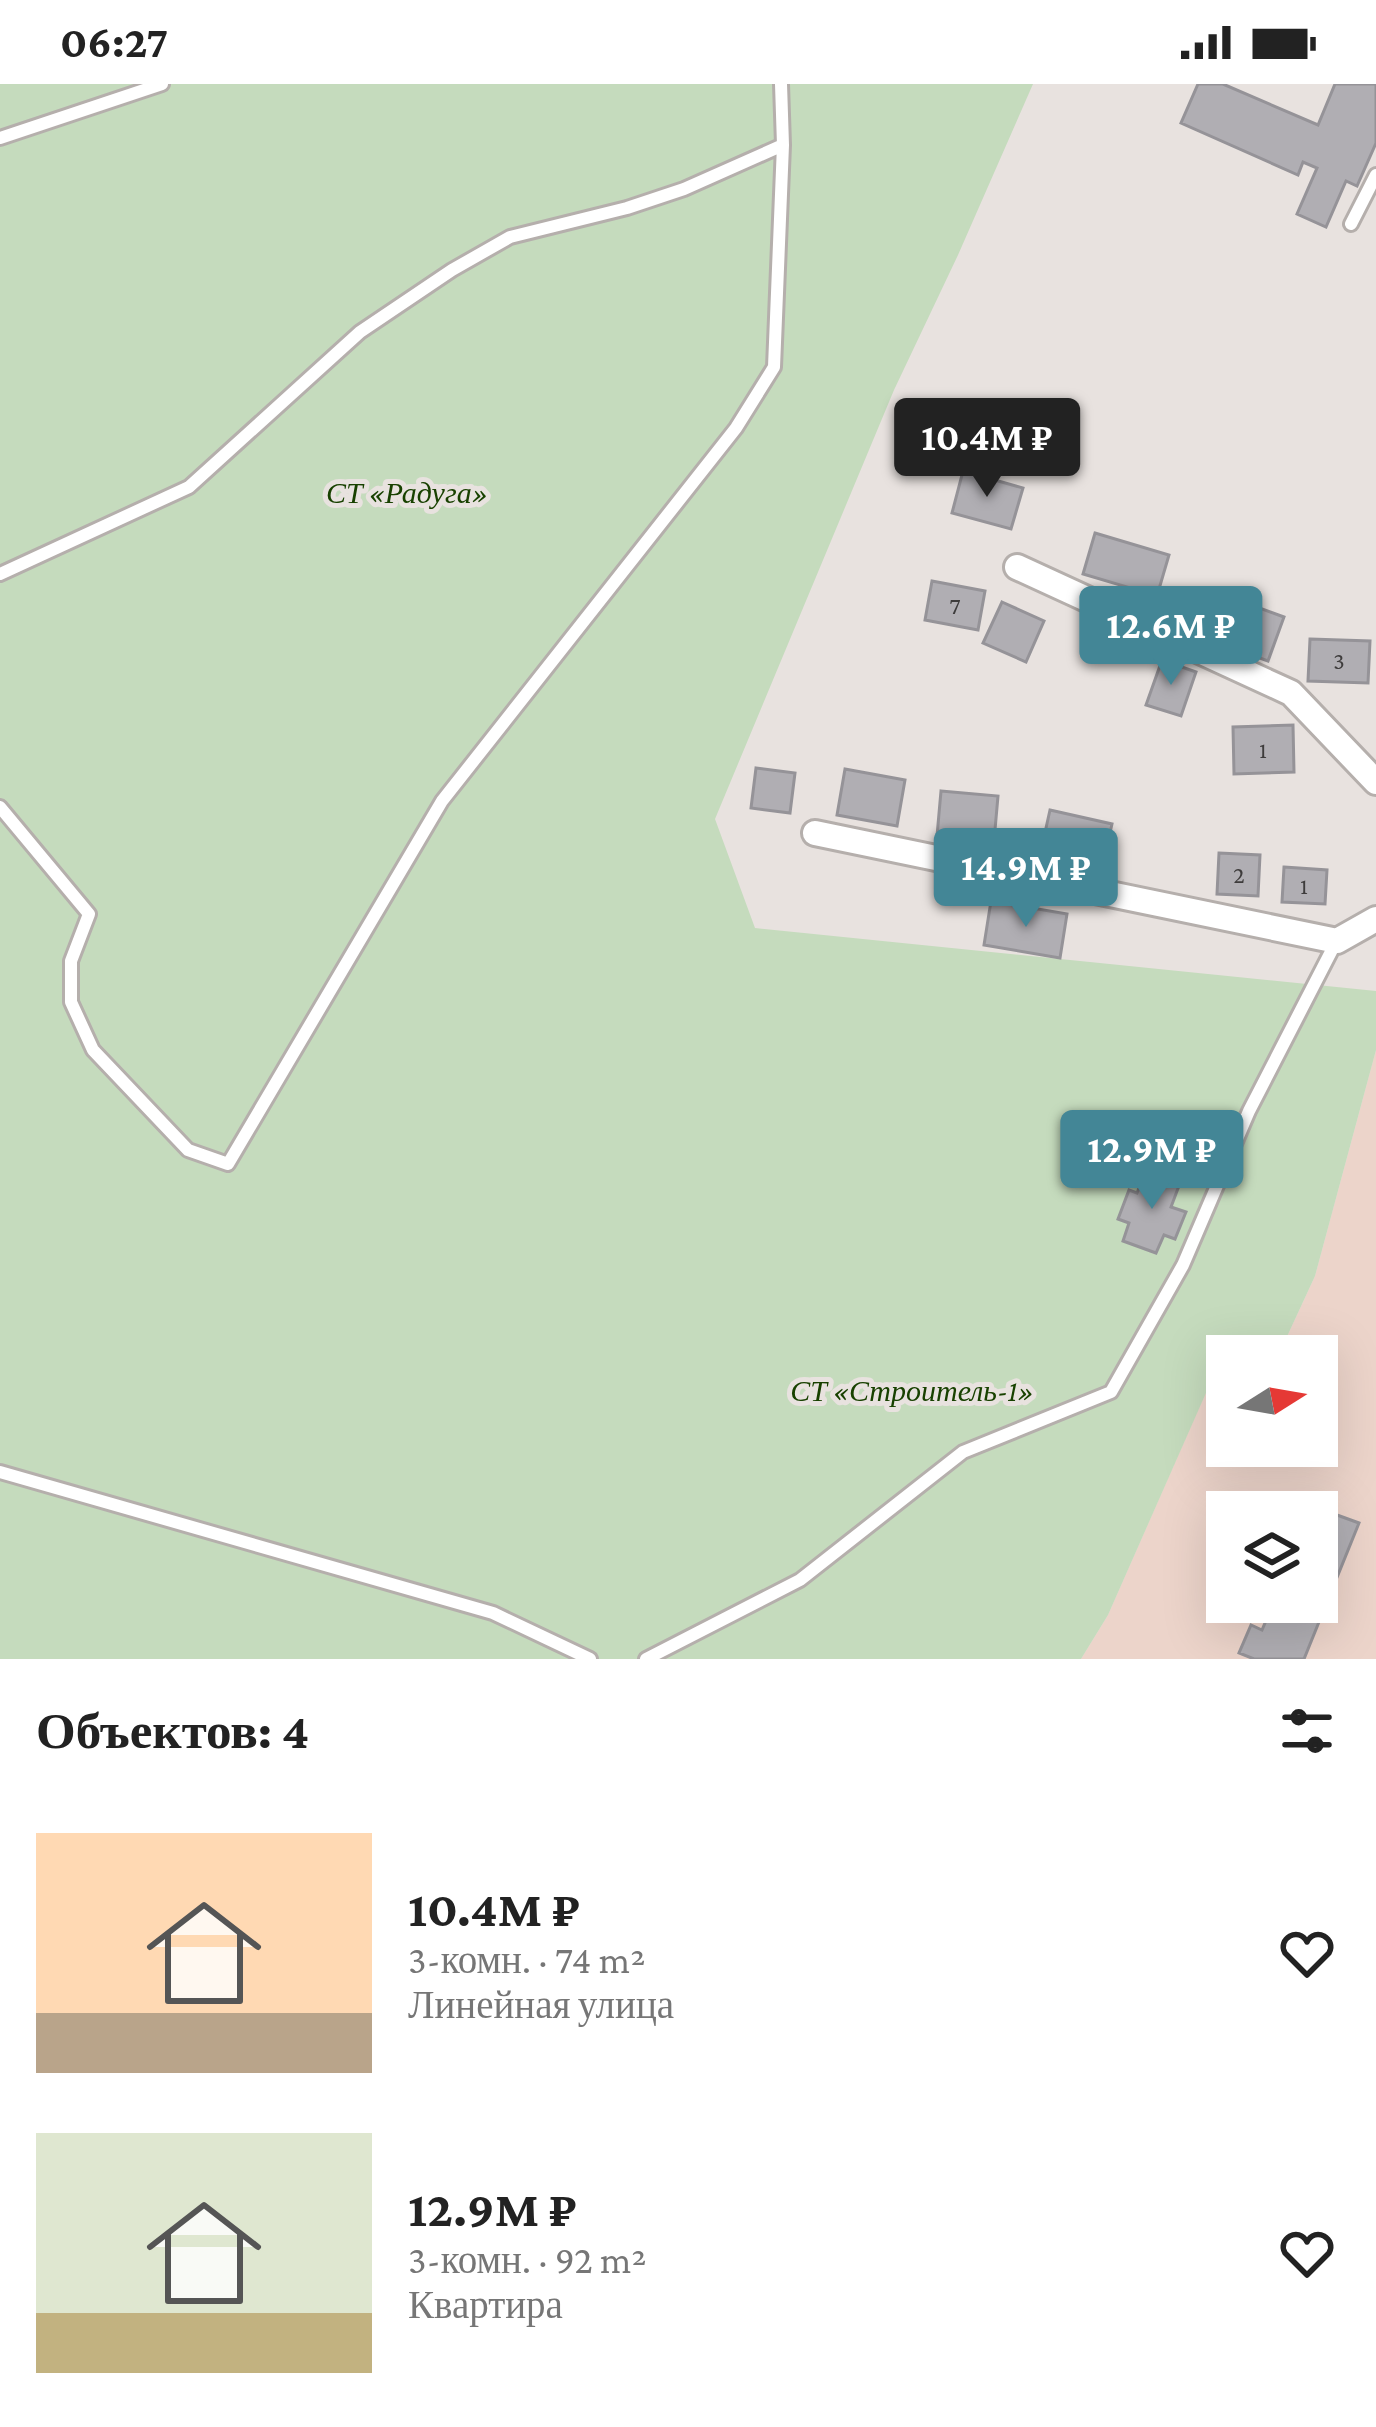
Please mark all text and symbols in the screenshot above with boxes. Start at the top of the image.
text: 06:27 [60,17,168,67]
pin: 10.4M ₽ [876,398,1098,500]
text: 10.4M ₽ [921,415,1053,458]
park label: СТ «Радуга» [326,476,488,509]
pin: 12.6M ₽ [1060,586,1282,688]
house number: 7 [949,592,961,619]
text: 12.6M ₽ [1106,603,1236,646]
house number: 3 [1333,647,1345,674]
house number: 1 [1259,736,1267,763]
pin: 14.9M ₽ [915,828,1137,930]
text: 14.9M ₽ [961,845,1091,888]
house number: 2 [1233,861,1245,888]
house number: 1 [1300,872,1308,899]
pin: 12.9M ₽ [1041,1110,1263,1212]
text: 12.9M ₽ [1087,1127,1217,1170]
north arrow [1206,1335,1338,1467]
map controls [1206,1335,1338,1623]
park label: СТ «Строитель-1» [790,1374,1034,1407]
button: layers [1206,1491,1338,1623]
icon: filters [1274,1698,1340,1764]
text: Объектов: 4 [36,1702,309,1759]
text: 10.4M ₽ [408,1880,580,1937]
icon: home [132,1881,276,2025]
icon: heart [1274,1920,1340,1986]
text: 3-комн. · 74 m² [408,1938,645,1981]
text: Линейная улица [408,1983,674,2026]
text: 12.9M ₽ [408,2180,577,2237]
icon: home [132,2181,276,2325]
icon: heart [1274,2220,1340,2286]
text: 3-комн. · 92 m² [408,2238,647,2281]
text: Квартира [408,2283,563,2326]

